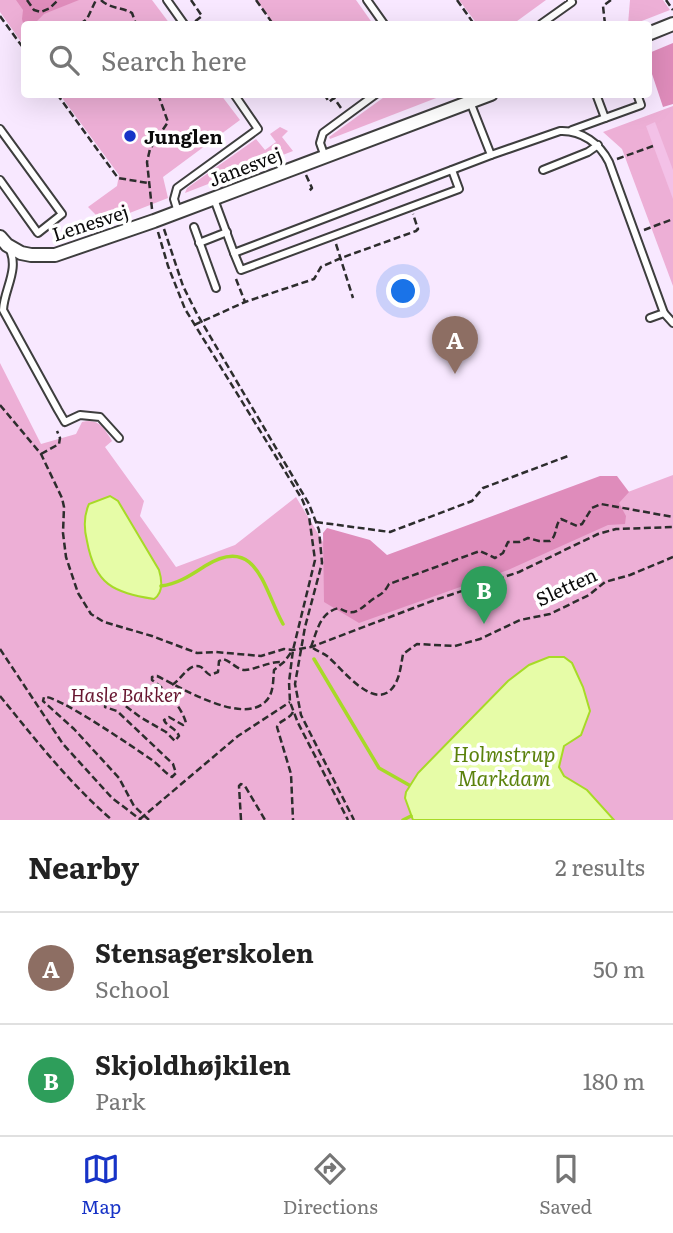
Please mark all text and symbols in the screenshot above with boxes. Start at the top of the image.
search box [21,21,652,98]
text: Search here [101,40,247,79]
icon: search [45,41,83,79]
place label: Junglen [144,122,223,150]
marker: Junglen [122,128,138,144]
street label: Janesvej [204,139,286,193]
street label: Lenesvej [48,197,132,247]
your location [386,274,420,308]
pin: A [432,316,478,374]
street label: Sletten [531,560,601,612]
pin: B [461,566,507,624]
park label: Hasle Bakker [70,680,182,708]
water label: Holmstrup Markdam [453,737,555,792]
text: Nearby [28,844,139,888]
text: 2 results [555,849,645,883]
text: Stensagerskolen [95,932,314,971]
text: A [42,951,60,985]
text: 50 m [593,951,645,985]
text: School [95,971,169,1005]
text: Skjoldhøjkilen [95,1044,291,1083]
text: B [43,1063,59,1097]
text: 180 m [583,1063,645,1097]
text: Park [95,1083,145,1117]
tab: Map [81,1150,121,1220]
tab: Directions [283,1150,378,1220]
tab: Saved [539,1150,592,1220]

